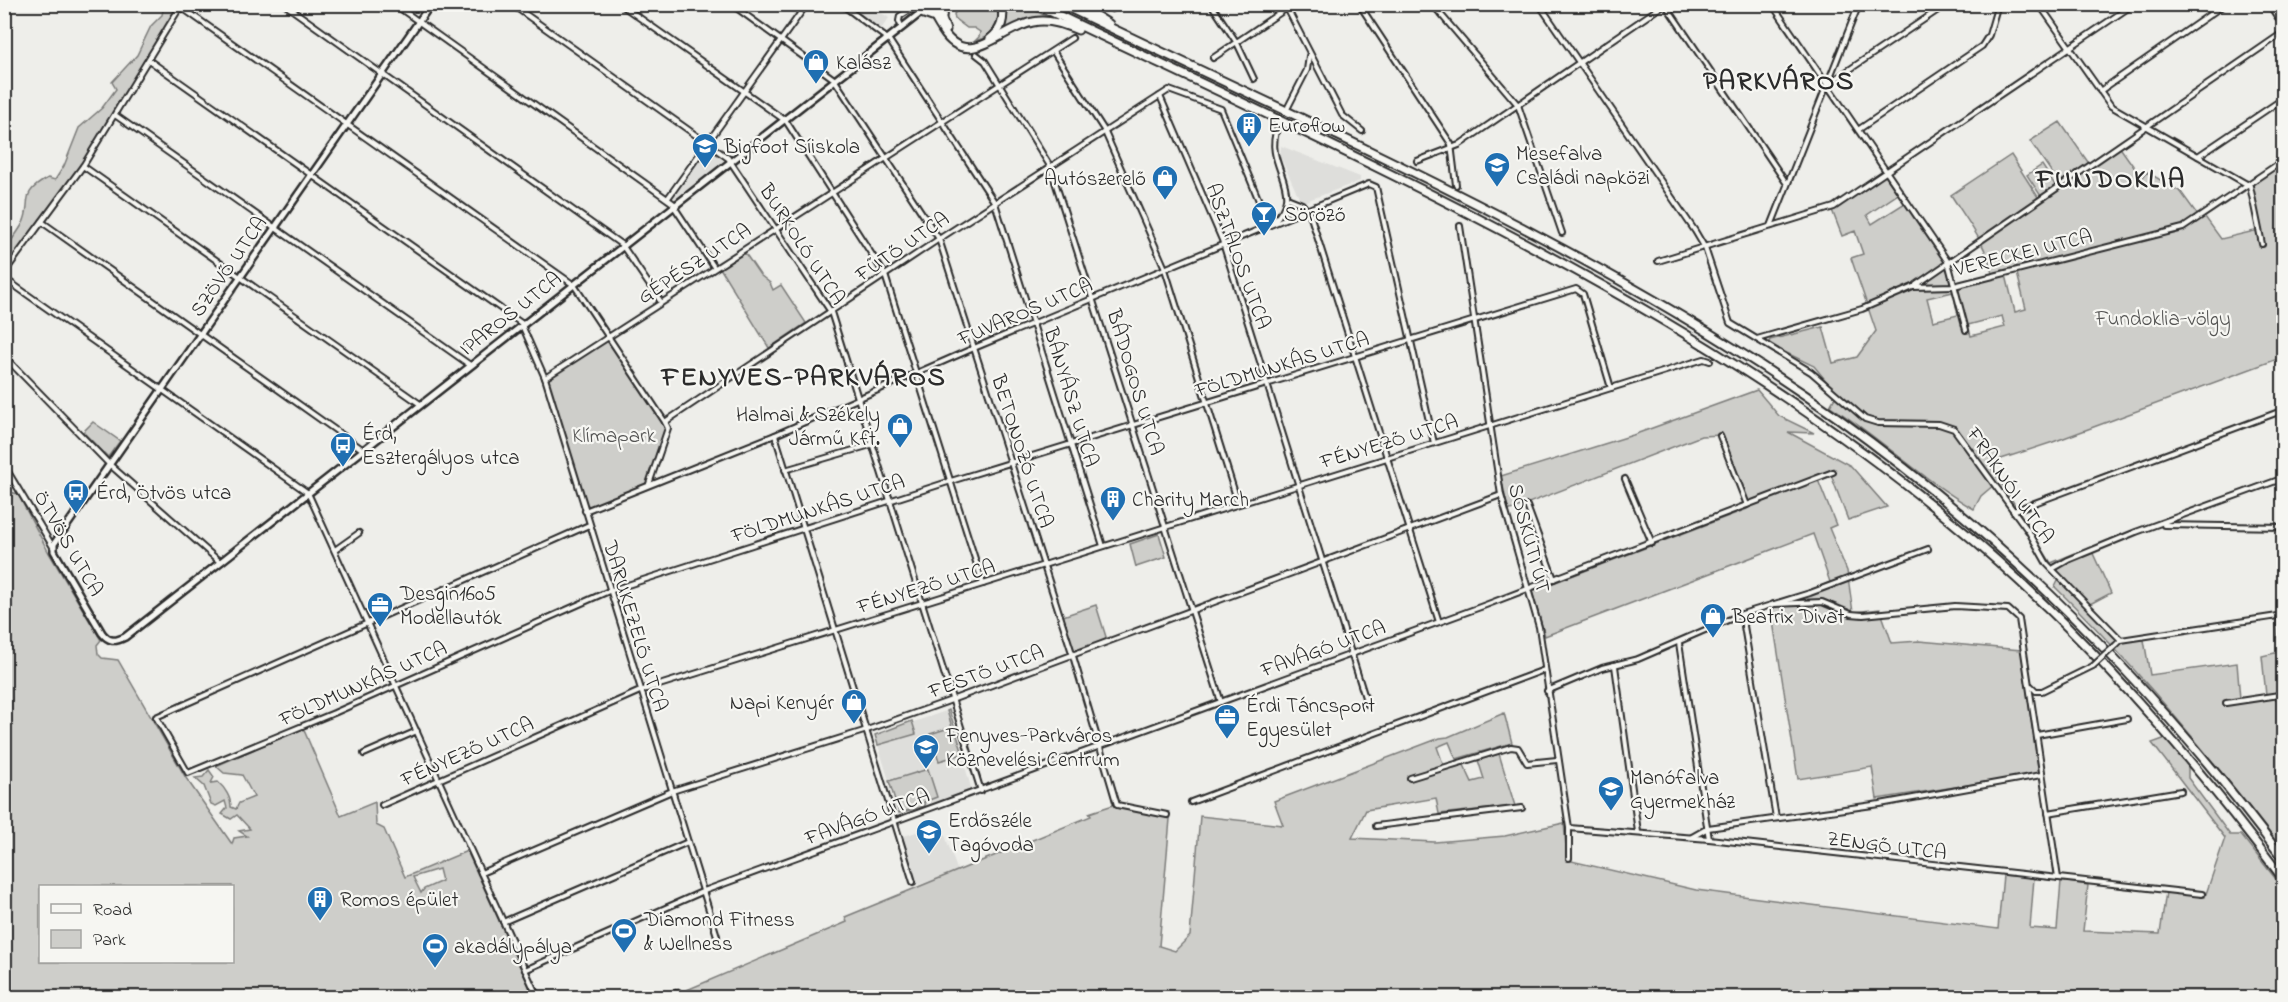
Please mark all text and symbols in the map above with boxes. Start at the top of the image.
shop icon: Kalász [801,47,831,85]
place label: Kalász [836,49,891,79]
district label: PARKVÁROS [1703,63,1855,102]
building icon: Euroflow [1234,110,1264,148]
place label: Euroflow [1268,112,1345,142]
school or university icon: Bigfoot Síiskola [690,131,720,169]
place label: Bigfoot Síiskola [723,133,860,165]
place label: Mesefalva Családi napközi [1516,140,1650,194]
school or university icon: Mesefalva Családi napközi [1482,150,1512,188]
district label: FUNDOKLIA [2034,161,2186,200]
shop icon: Autószerelő [1150,163,1180,201]
place label: Autószerelő [1044,165,1146,195]
street label: BURKOLÓ UTCA [750,178,852,312]
street label: ASZTALOS UTCA [1197,179,1277,334]
bar icon: Söröző [1249,199,1279,237]
place label: Söröző [1284,201,1346,231]
street label: FŰTŐ UTCA [849,205,956,291]
street label: SZÖVŐ UTCA [184,211,275,324]
street label: GÉPÉSZ UTCA [632,217,758,313]
street label: VERECKEI UTCA [1950,222,2096,286]
street label: IPAROS UTCA [454,265,569,364]
street label: FUVAROS UTCA [953,271,1098,355]
street label: BÁDOGOS UTCA [1097,305,1171,459]
park label: Fundoklia-völgy [2094,305,2231,337]
street label: BÁNYÁSZ UTCA [1034,323,1106,471]
street label: FÖLDMUNKÁS UTCA [1191,324,1373,407]
district label: FENYVES-PARKVÁROS [660,359,946,398]
street label: BETONOZÓ UTCA [982,370,1060,532]
place label: Halmai & Székely Jármű Kft. [736,401,880,455]
street label: FÉNYEZŐ UTCA [1316,408,1462,478]
shop icon: Halmai & Székely Jármű Kft. [885,411,915,449]
place label: Érd, Esztergályos utca [362,420,520,476]
street label: FRAKNÓI UTCA [1957,421,2061,551]
park label: Klímapark [572,422,657,452]
bus stop icon: Érd, Esztergályos utca [328,430,358,468]
street label: FÖLDMUNKÁS UTCA [727,467,909,552]
bus stop icon: Érd, Ötvös utca [61,477,91,515]
place label: Érd, Ötvös utca [96,479,231,509]
street label: SÓSKÚTI ÚT [1499,481,1557,596]
building icon: Charity March [1098,484,1128,522]
street label: ÖTVÖS UTCA [25,485,110,603]
place label: Charity March [1132,486,1249,518]
street label: DARUKEZELŐ UTCA [594,536,674,716]
street label: FÉNYEZŐ UTCA [853,553,999,623]
place label: Desgin1605 Modellautók [399,580,503,634]
office icon: Desgin1605 Modellautók [365,590,395,628]
shop icon: Beatrix Divat [1698,601,1728,639]
place label: Beatrix Divat [1731,603,1845,633]
street label: FAVÁGÓ UTCA [1256,612,1390,687]
street label: FÖLDMUNKÁS UTCA [274,633,452,736]
street label: FESTŐ UTCA [924,638,1049,708]
shop icon: Napi Kenyér [839,687,869,725]
place label: Napi Kenyér [730,689,834,721]
place label: Érdi Táncsport Egyesület [1246,692,1375,748]
office icon: Érdi Táncsport Egyesület [1212,702,1242,740]
street label: FÉNYEZŐ UTCA [396,710,539,796]
place label: Fenyves-Parkváros Köznevelési Centrum [945,722,1120,776]
school or university icon: Fenyves-Parkváros Köznevelési Centrum [911,732,941,770]
place label: Manófalva Gyermekház [1630,764,1735,820]
school or university icon: Manófalva Gyermekház [1596,774,1626,812]
street label: FAVÁGÓ UTCA [800,780,934,855]
place label: Erdőszéle Tagóvoda [948,807,1034,863]
school or university icon: Erdőszéle Tagóvoda [914,817,944,855]
street label: ZENGŐ UTCA [1825,825,1948,869]
building icon: Romos épület [305,884,335,922]
legend [39,885,234,963]
place label: Romos épület [340,886,458,916]
text: Road [93,898,132,924]
place label: Diamond Fitness & Wellness [643,906,795,960]
sports icon: Diamond Fitness & Wellness [609,916,639,954]
text: Park [93,928,126,954]
sports icon: akadálypálya [420,931,450,969]
place label: akadálypálya [454,933,572,965]

